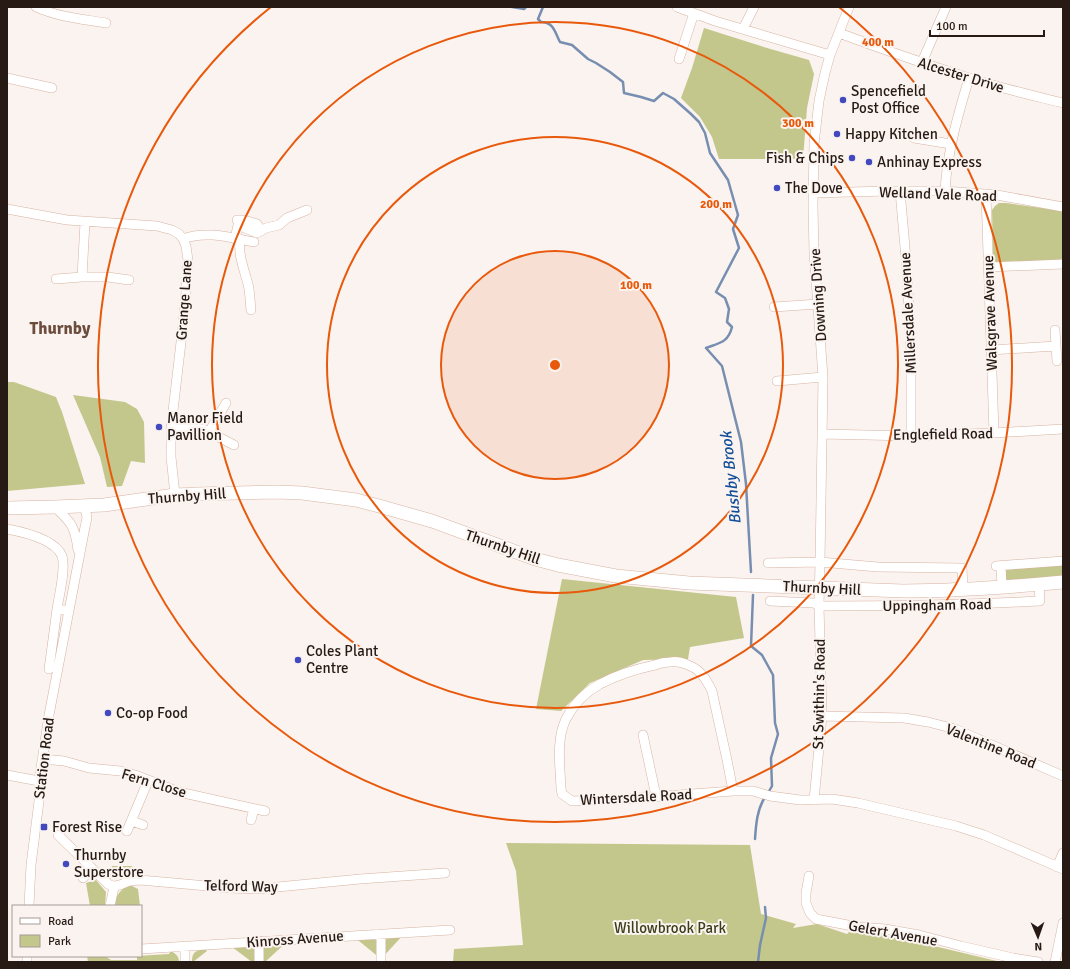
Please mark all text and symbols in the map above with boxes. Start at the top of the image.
scale bar [930,12,1044,38]
text: 100 m [936,19,968,34]
text: 400 m [862,35,894,50]
street label: Alcester Drive [916,53,1006,97]
place label: Spencefield Post Office [851,82,926,117]
marker: Spencefield Post Office [838,95,848,105]
text: 300 m [782,116,814,131]
place label: Happy Kitchen [845,125,938,143]
marker: Happy Kitchen [832,129,842,139]
place label: Fish & Chips [766,149,844,167]
marker: Fish & Chips [847,153,857,163]
place label: Anhinay Express [877,153,982,171]
marker: Anhinay Express [864,157,874,167]
place label: The Dove [785,179,843,197]
marker: The Dove [772,183,782,193]
street label: Welland Vale Road [879,183,997,205]
text: 200 m [700,197,732,212]
street label: Downing Drive [806,248,830,342]
street label: Millersdale Avenue [896,252,920,374]
street label: Walsgrave Avenue [979,255,1001,371]
street label: Grange Lane [172,259,196,341]
text: 100 m [620,278,652,293]
district label: Thurnby [30,318,91,339]
centre of rings [548,358,562,372]
place label: Manor Field Pavillion [167,409,243,444]
marker: Manor Field Pavillion [154,422,164,432]
street label: Englefield Road [893,424,993,444]
water label: Bushby Brook [716,429,746,525]
street label: Thurnby Hill [147,484,227,508]
street label: Thurnby Hill [463,526,543,568]
street label: Thurnby Hill [782,577,862,599]
street label: Uppingham Road [882,595,992,615]
street label: St Swithin's Road [809,638,829,750]
place label: Coles Plant Centre [306,642,378,677]
marker: Coles Plant Centre [293,655,303,665]
place label: Co-op Food [116,704,188,722]
marker: Co-op Food [103,708,113,718]
street label: Station Road [30,716,58,800]
street label: Valentine Road [943,720,1039,772]
street label: Fern Close [119,765,189,801]
street label: Wintersdale Road [579,785,693,809]
place label: Forest Rise [52,818,122,836]
marker: Forest Rise [39,822,49,832]
place label: Thurnby Superstore [74,846,144,881]
marker: Thurnby Superstore [61,859,71,869]
street label: Telford Way [204,876,278,896]
legend [12,905,142,957]
text: Road [48,914,74,929]
street label: Gelert Avenue [847,916,939,950]
north arrow [1018,917,1058,957]
park label: Willowbrook Park [614,919,727,937]
street label: Kinross Avenue [246,927,344,951]
text: Park [48,934,71,949]
text: N [1034,940,1042,953]

